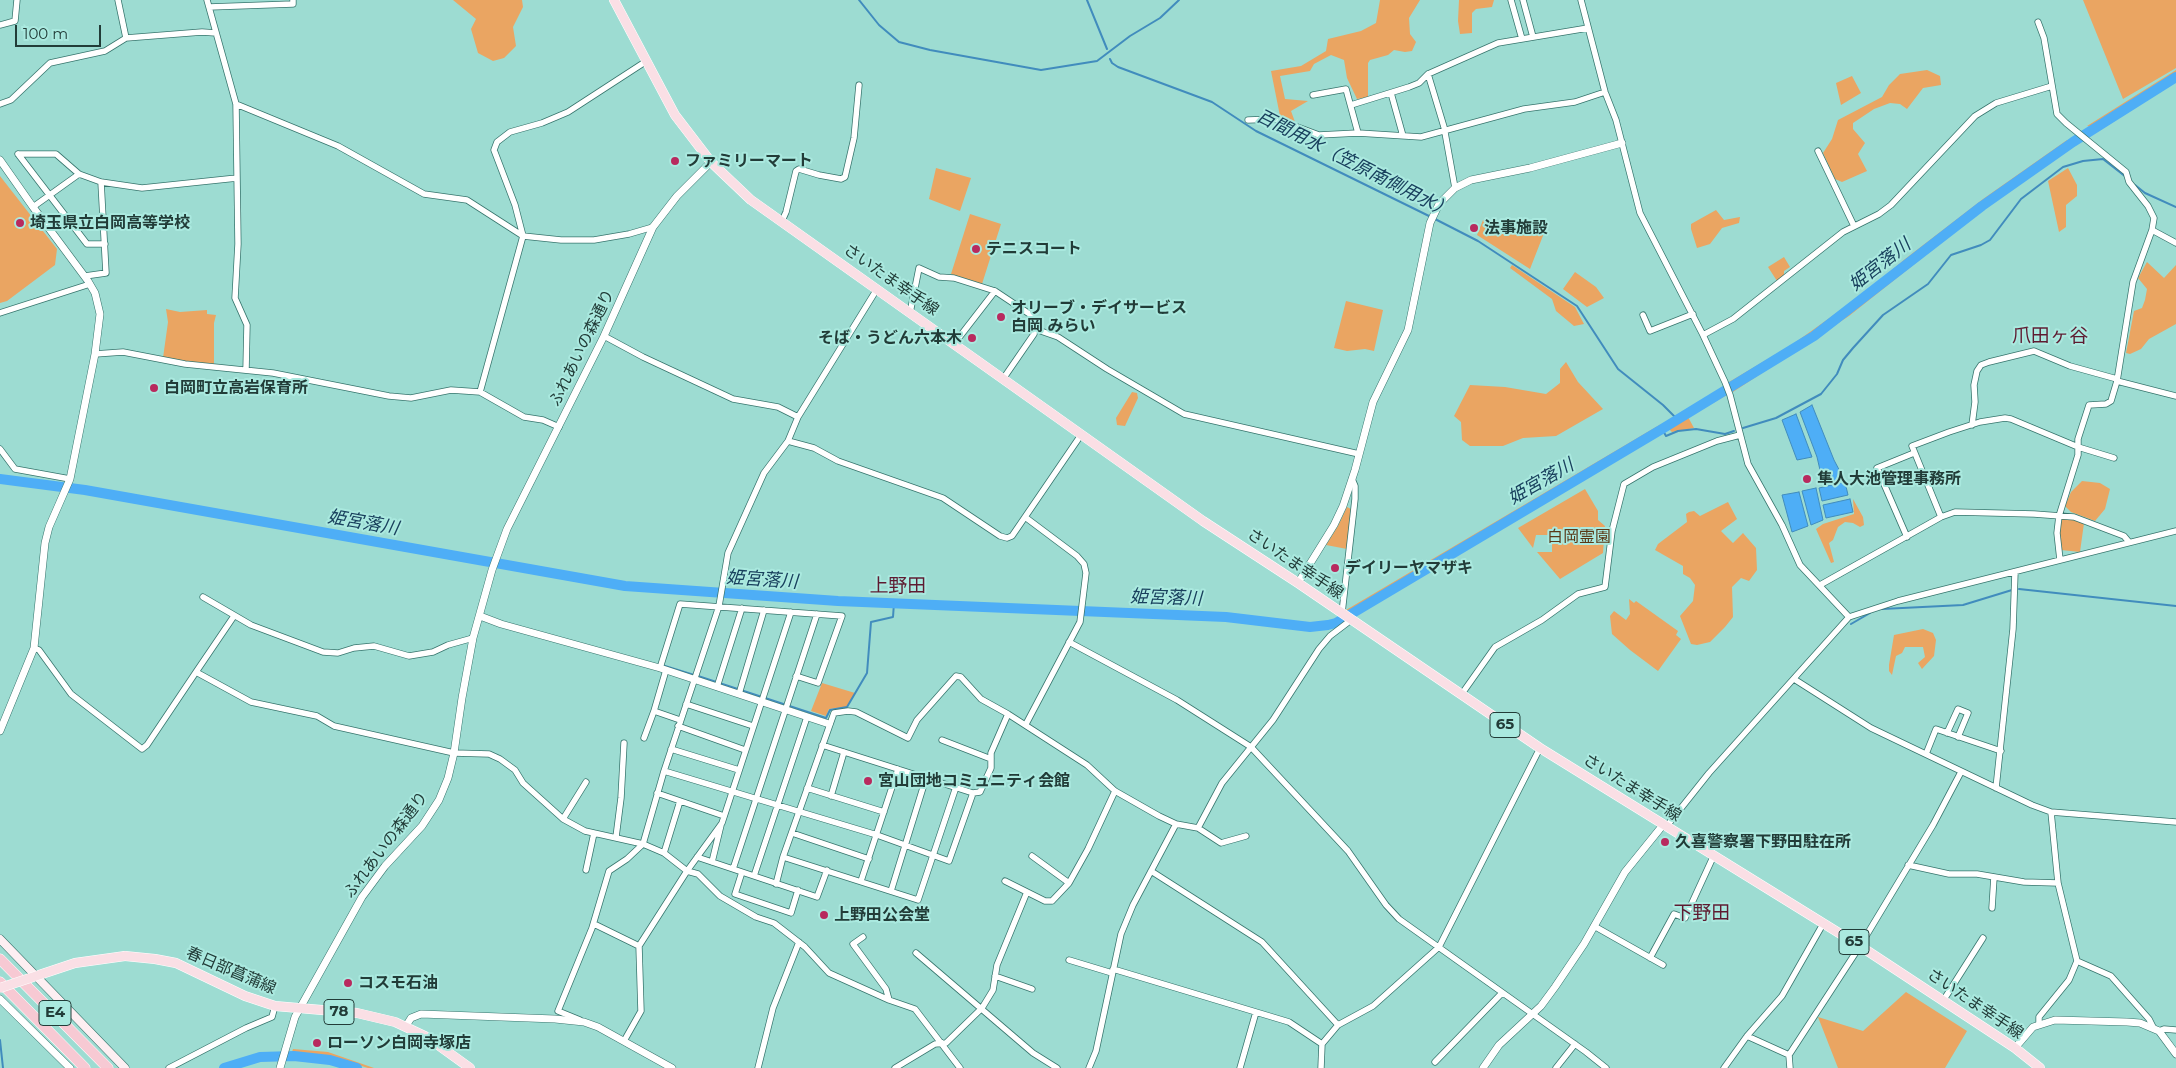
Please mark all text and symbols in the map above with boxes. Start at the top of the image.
scale bar [18,15,104,47]
text: 100 m [23,24,68,43]
water label: 百間用水（笠原南側用水） [1253,105,1455,223]
place label: ファミリーマート [685,151,813,171]
marker: ファミリーマート [669,155,681,167]
place label: 埼玉県立白岡高等学校 [30,213,190,233]
marker: 埼玉県立白岡高等学校 [14,217,26,229]
place label: 法事施設 [1484,218,1548,238]
marker: 法事施設 [1468,222,1480,234]
water label: 姫宮落川 [1845,234,1915,296]
place label: テニスコート [986,239,1082,259]
street label: さいたま幸手線 [840,240,942,320]
marker: テニスコート [970,243,982,255]
street label: ふれあいの森通り [545,286,619,410]
place label: オリーブ・デイサービス 白岡 みらい [1011,298,1187,336]
marker: オリーブ・デイサービス 白岡 みらい [995,311,1007,323]
district label: 爪田ヶ谷 [2012,325,2088,347]
place label: そば・うどん六本木 [818,328,962,348]
marker: そば・うどん六本木 [966,332,978,344]
place label: 白岡町立高岩保育所 [164,378,308,398]
marker: 白岡町立高岩保育所 [148,382,160,394]
water label: 姫宮落川 [1504,455,1578,509]
place label: 隼人大池管理事務所 [1817,469,1961,489]
marker: 隼人大池管理事務所 [1801,473,1813,485]
water label: 姫宮落川 [326,506,400,540]
street label: さいたま幸手線 [1243,525,1347,603]
park label: 白岡霊園 [1547,527,1611,547]
place label: デイリーヤマザキ [1345,558,1473,578]
marker: デイリーヤマザキ [1329,562,1341,574]
water label: 姫宮落川 [725,567,799,593]
district label: 上野田 [870,575,926,597]
water label: 姫宮落川 [1130,586,1202,610]
road number: 65 [1490,712,1520,738]
street label: さいたま幸手線 [1579,750,1685,826]
place label: 宮山団地コミュニティ会館 [878,771,1070,791]
marker: 宮山団地コミュニティ会館 [862,775,874,787]
street label: ふれあいの森通り [340,788,432,902]
place label: 久喜警察署下野田駐在所 [1675,832,1851,852]
marker: 久喜警察署下野田駐在所 [1659,836,1671,848]
district label: 下野田 [1674,902,1730,924]
place label: 上野田公会堂 [834,905,930,925]
marker: 上野田公会堂 [818,909,830,921]
road number: 65 [1839,930,1869,954]
street label: 春日部菖蒲線 [183,943,279,999]
street label: さいたま幸手線 [1923,965,2027,1043]
place label: コスモ石油 [358,973,438,993]
marker: コスモ石油 [342,977,354,989]
road number: E4 [39,1000,71,1026]
road number: 78 [324,1000,354,1024]
place label: ローソン白岡寺塚店 [327,1033,471,1053]
marker: ローソン白岡寺塚店 [311,1037,323,1049]

